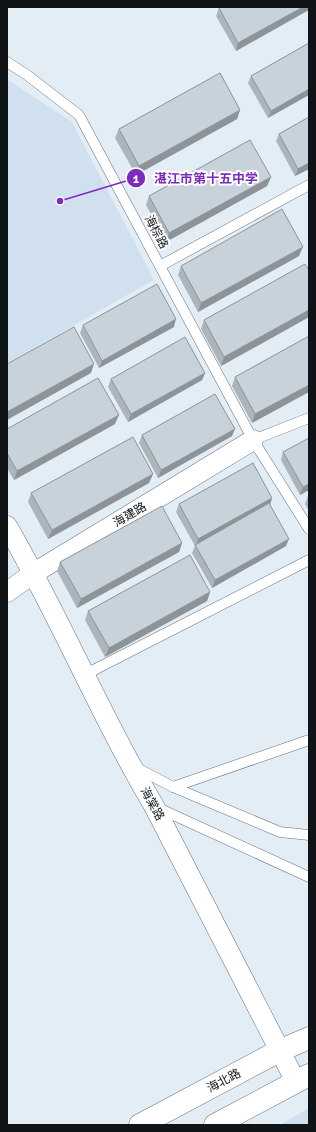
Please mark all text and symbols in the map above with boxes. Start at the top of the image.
callout: 湛江市第十五中学 [126,166,266,191]
text: 湛江市第十五中学 [154,171,258,187]
text: 1 [133,172,140,187]
street label: 海棕路 [141,213,171,251]
street label: 海建路 [111,499,149,531]
street label: 海棠路 [137,785,167,823]
street label: 海北路 [205,1066,243,1096]

